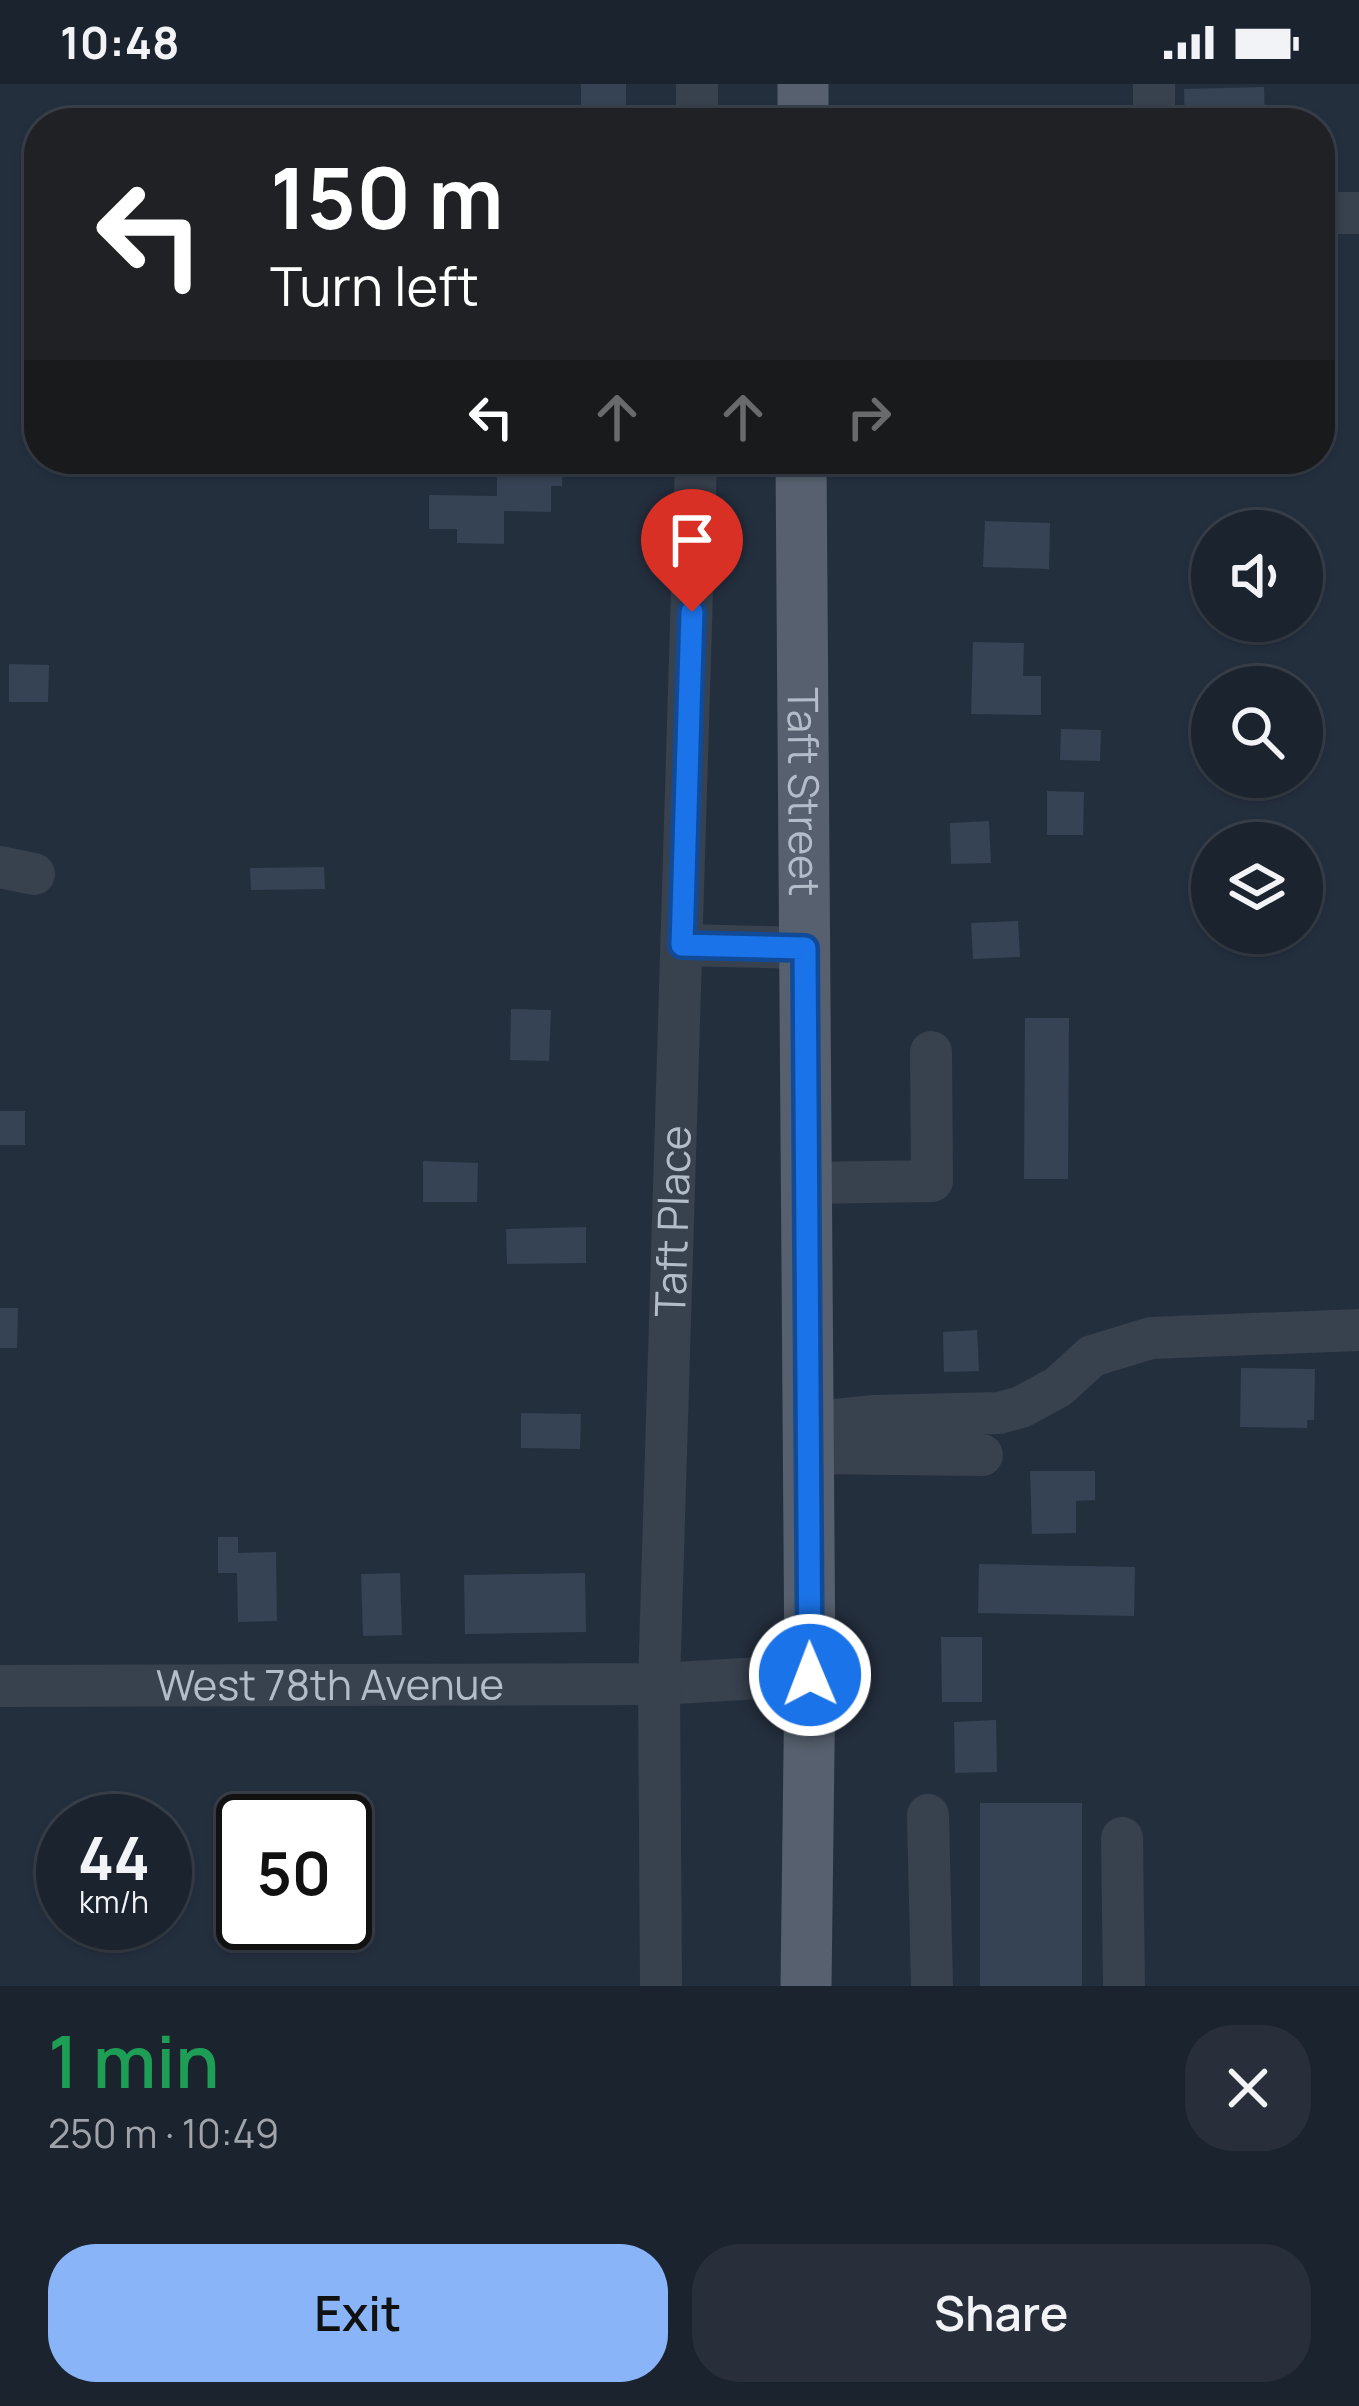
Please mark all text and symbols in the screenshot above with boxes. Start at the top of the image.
text: 10:48 [60,11,180,73]
text: 150 m [270,139,504,254]
icon: left [72,156,228,312]
text: Turn left [270,248,479,322]
icon: left [458,384,524,450]
icon: ahead [584,384,650,450]
icon: ahead [710,384,776,450]
icon: right [836,384,902,450]
pin [641,489,743,612]
icon: arrive [659,507,725,573]
map controls [1191,510,1323,954]
button: sound [1191,510,1323,642]
button: search [1191,666,1323,798]
street label: Taft Street [775,687,834,897]
button: layers [1191,822,1323,954]
street label: Taft Place [640,1125,704,1318]
position arrow [747,1612,873,1738]
street label: West 78th Avenue [156,1654,504,1714]
speed limit sign: 50 [216,1794,372,1950]
text: 44 [78,1816,150,1898]
text: km/h [79,1881,149,1922]
text: 1 min [48,2011,220,2110]
button: close [1185,2025,1311,2151]
text: 250 m · 10:49 [48,2106,279,2160]
button: Exit [48,2244,668,2382]
button: Share [692,2244,1311,2382]

